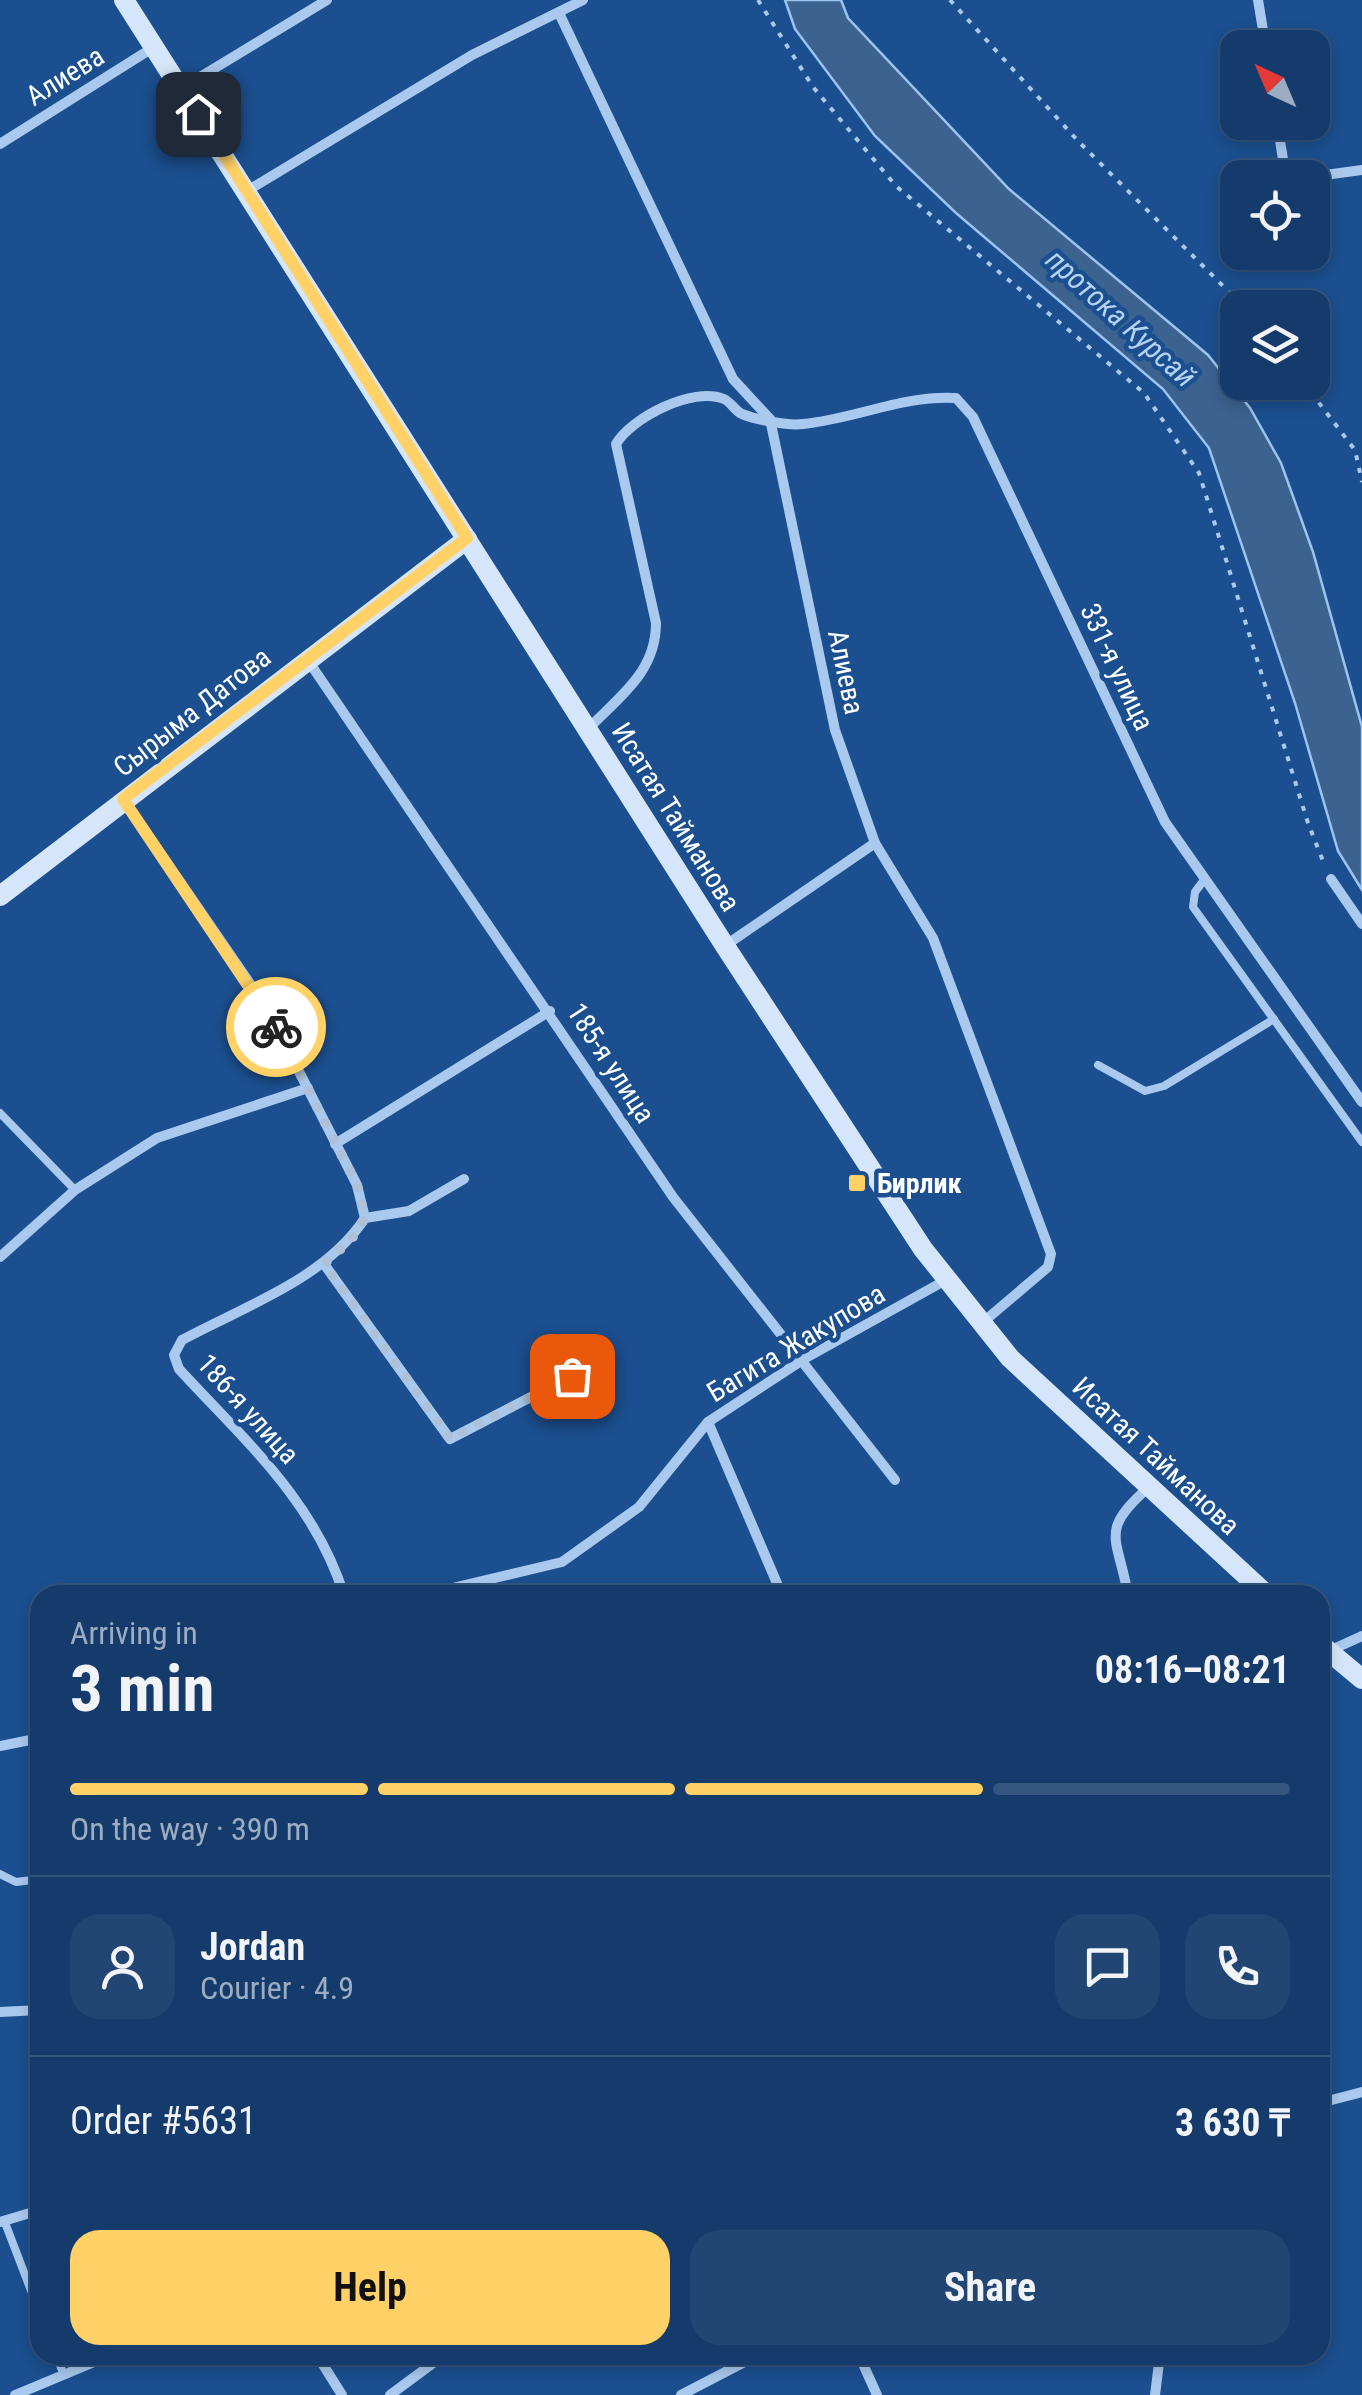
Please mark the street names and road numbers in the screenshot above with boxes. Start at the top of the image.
street label: Алиева [20,39,110,113]
street label: 331-я улица [1073,598,1161,736]
street label: Алиева [821,627,871,717]
street label: Сырыма Датова [107,640,277,784]
street label: Исатая Тайманова [605,717,747,917]
street label: 185-я улица [560,997,662,1129]
street label: Багита Жакупова [701,1277,891,1409]
street label: 186-я улица [190,1347,306,1471]
street label: Исатая Тайманова [1066,1370,1246,1542]

